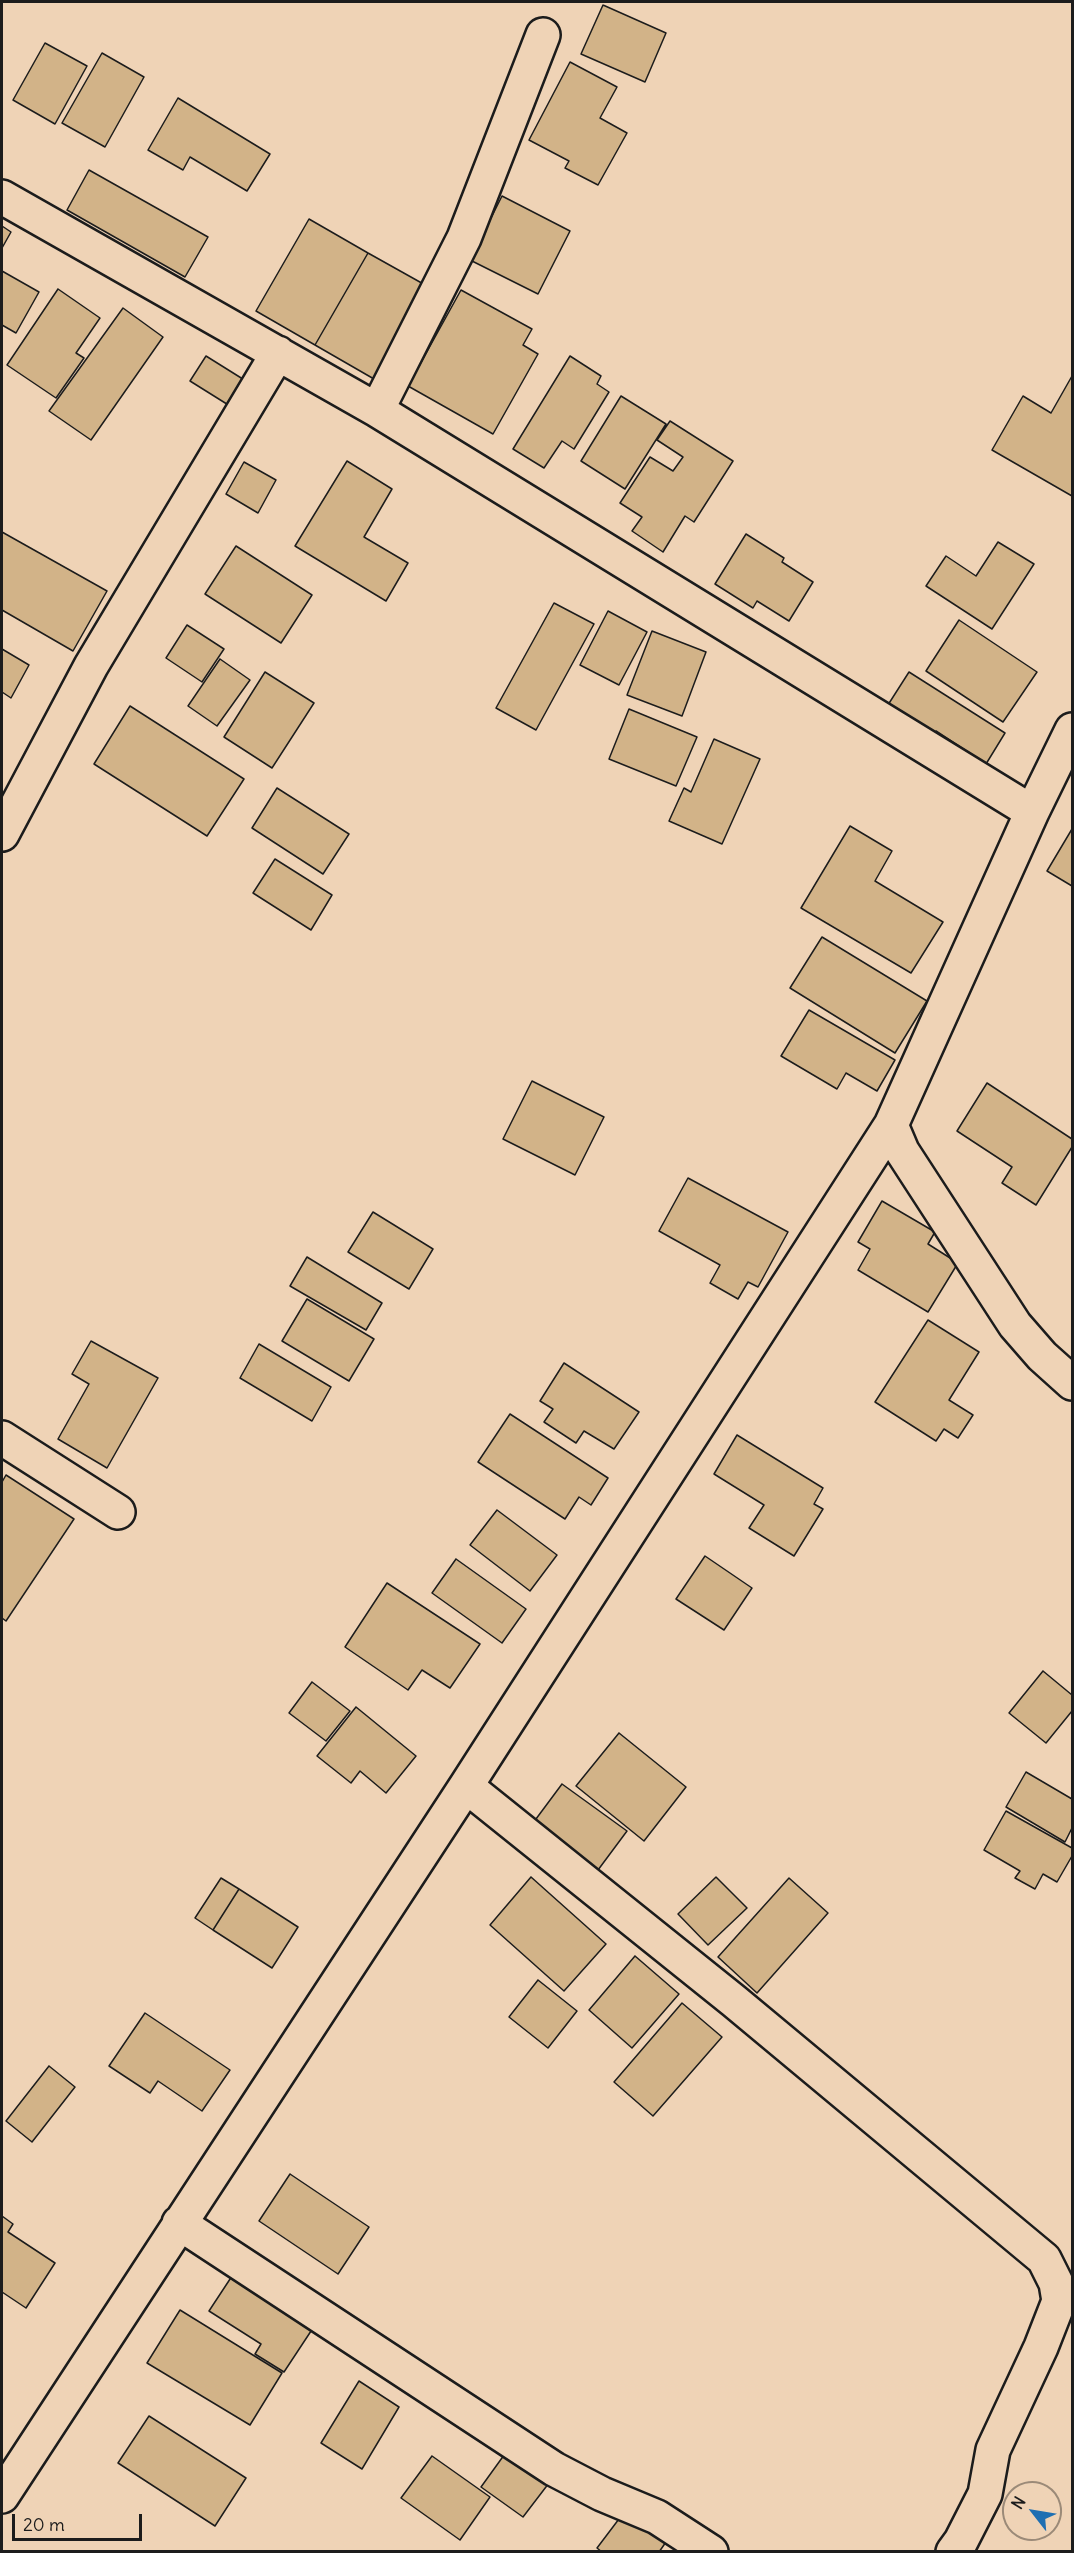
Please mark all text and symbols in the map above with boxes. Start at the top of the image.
north arrow [1002,2481,1062,2541]
text: N [1007,2493,1030,2513]
scale bar [15,2502,146,2540]
text: 20 m [23,2513,65,2536]

